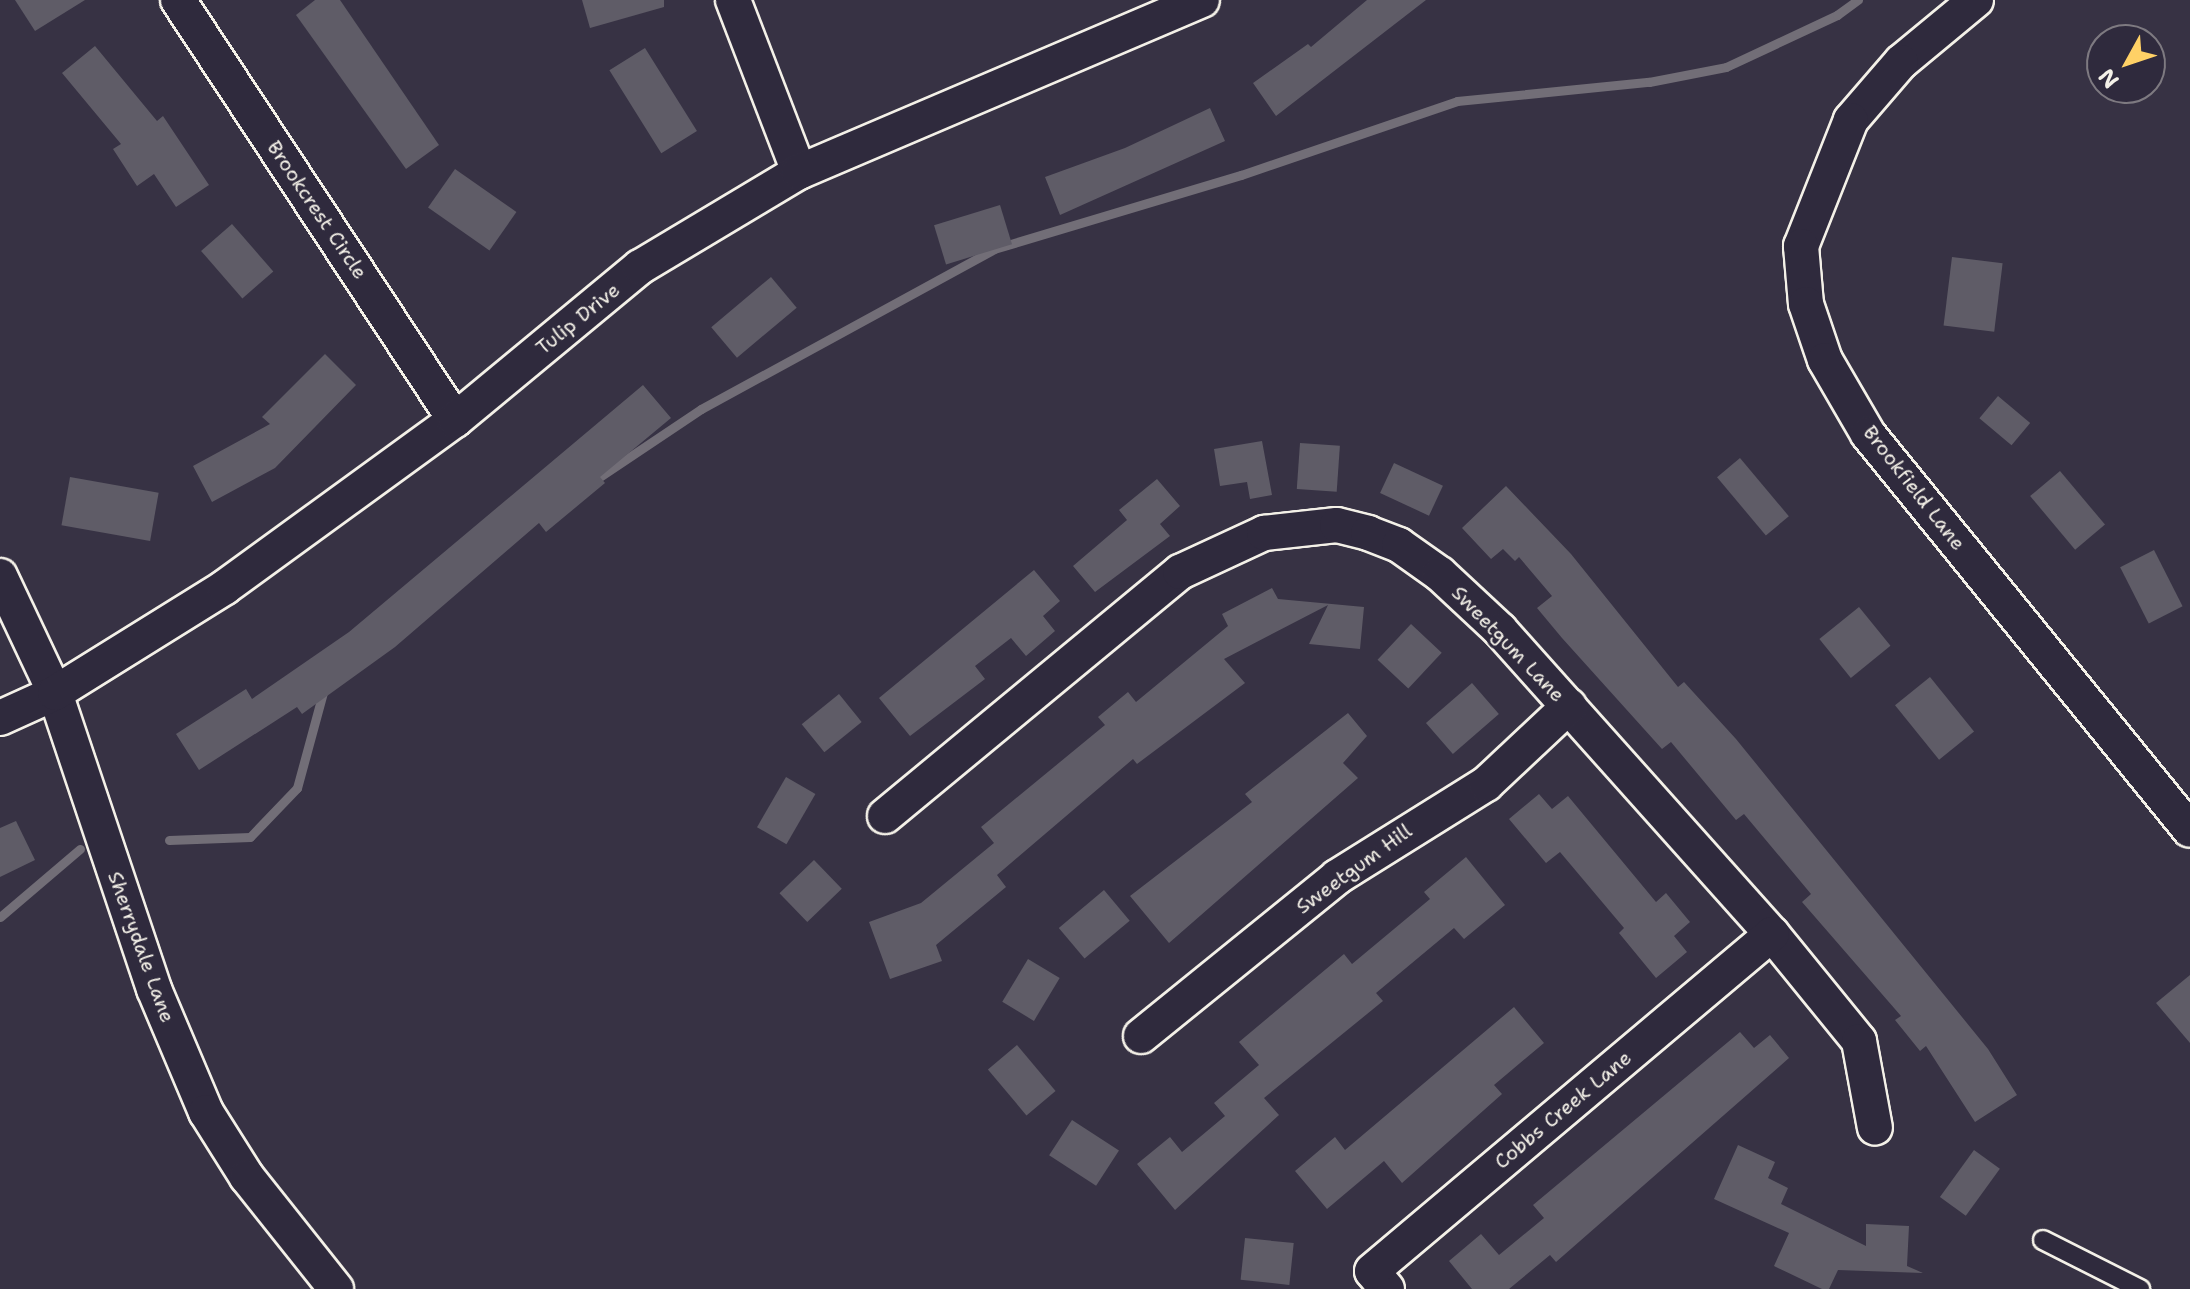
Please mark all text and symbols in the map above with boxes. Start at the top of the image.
north arrow [2086,24,2166,104]
text: N [2092,62,2125,94]
street label: Brookcrest Circle [262,136,372,284]
street label: Tulip Drive [531,278,625,360]
street label: Brookfield Lane [1858,421,1970,555]
street label: Sweetgum Lane [1447,581,1569,707]
street label: Sweetgum Hill [1291,819,1417,919]
street label: Sherrydale Lane [103,868,179,1026]
street label: Cobbs Creek Lane [1490,1046,1636,1174]

